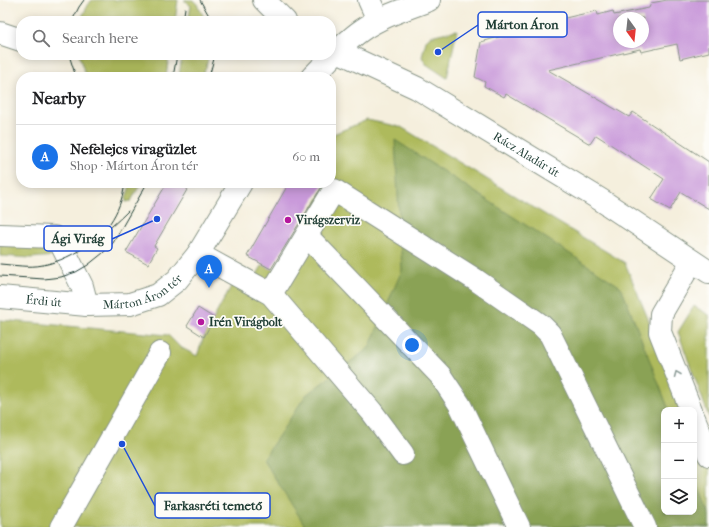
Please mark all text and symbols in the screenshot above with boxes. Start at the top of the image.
callout: Márton Áron [478,12,567,37]
north arrow [613,12,649,48]
search box [16,16,336,60]
text: Márton Áron [485,17,559,32]
icon: search [30,27,52,49]
text: Search here [62,29,138,47]
text: Nearby [32,88,86,108]
street label: Rácz Aladár út [491,129,563,181]
text: Nefelejcs viragüzlet [70,140,197,158]
text: A [41,149,49,164]
text: 60 m [292,149,320,164]
text: Shop · Márton Áron tér [70,158,198,173]
place label: Virágszerviz [295,213,361,228]
marker: Virágszerviz [283,215,293,225]
callout: Ági Virág [44,226,112,251]
text: Ági Virág [51,231,105,247]
pin: A [196,255,222,288]
street label: Márton Áron tér [103,271,186,312]
street label: Érdi út [25,291,63,310]
place label: Irén Virágbolt [209,315,283,330]
marker: Irén Virágbolt [196,317,206,327]
your location [402,335,422,355]
one-way arrow [673,370,681,377]
map controls [661,407,697,515]
button: + [661,407,697,443]
button: − [661,443,697,479]
button: layers [661,479,697,515]
callout: Farkasréti temető [155,493,270,518]
text: Farkasréti temető [163,498,263,513]

